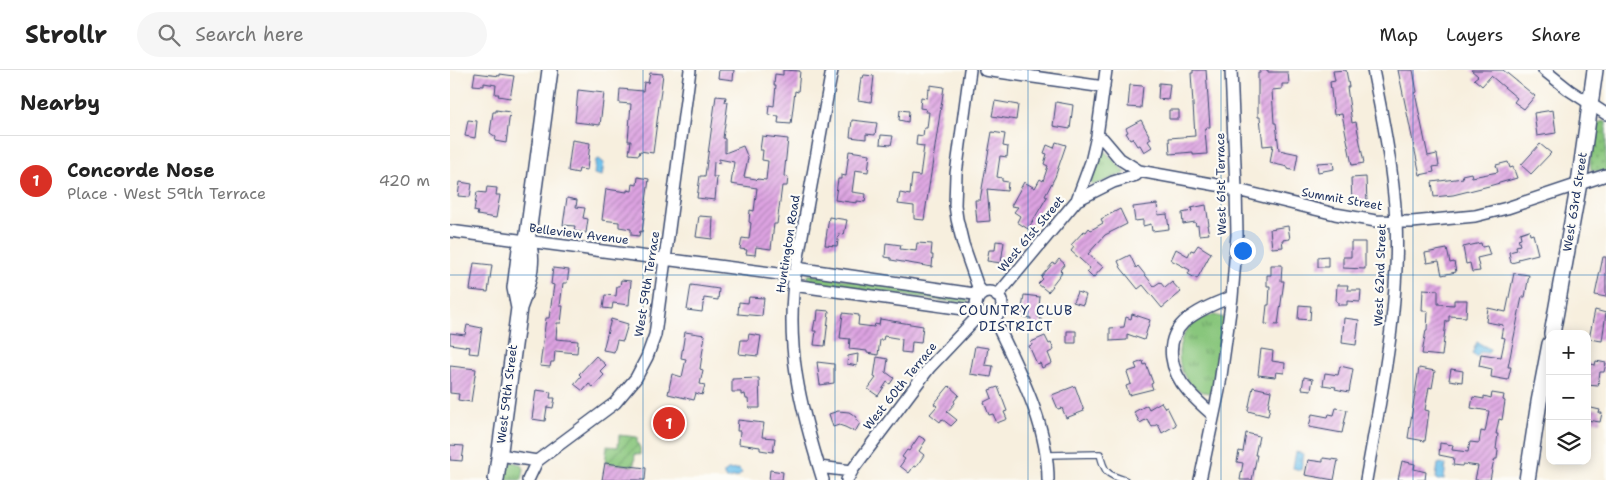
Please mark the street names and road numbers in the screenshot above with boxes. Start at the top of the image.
street label: West 61st Terrace [1212,132,1230,235]
street label: West 63rd Street [1559,151,1591,253]
street label: Summit Street [1300,184,1384,214]
street label: West 61st Street [994,192,1068,276]
street label: Huntington Road [772,193,804,294]
street label: Belleview Avenue [528,220,630,248]
street label: West 62nd Street [1370,223,1390,327]
street label: West 59th Terrace [631,230,663,338]
street label: West 60th Terrace [860,339,941,433]
street label: West 59th Street [493,344,521,444]

